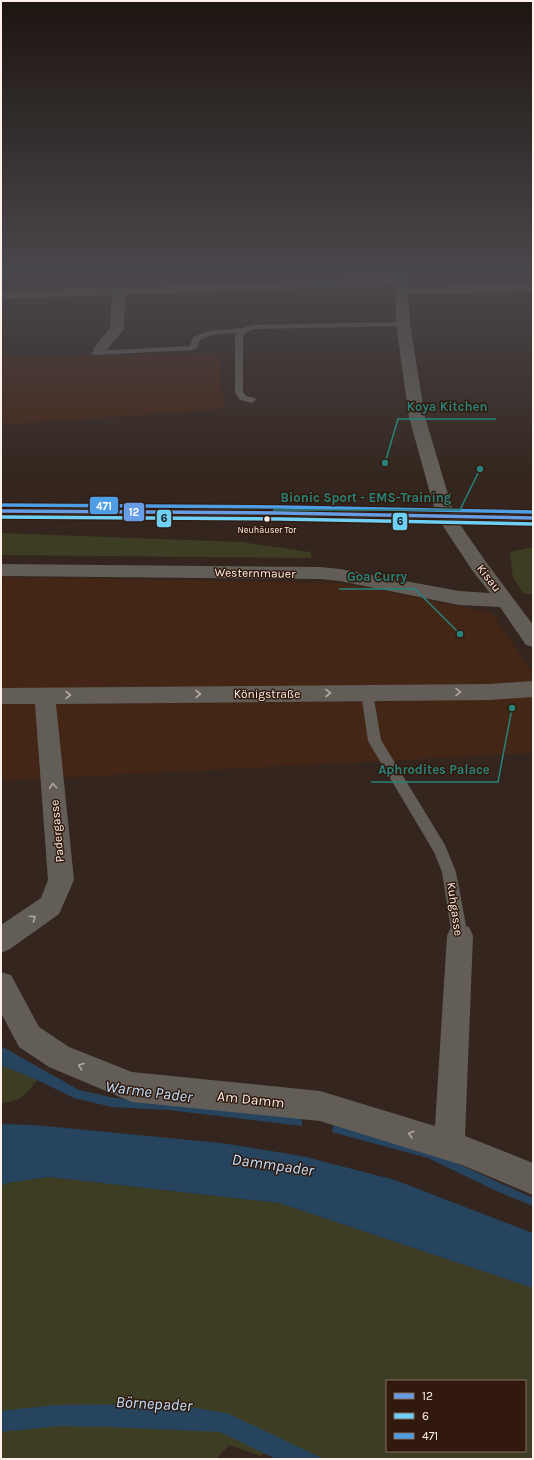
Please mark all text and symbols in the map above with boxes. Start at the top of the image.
callout: Koya Kitchen [398,394,496,419]
text: Koya Kitchen [406,399,488,414]
callout: Bionic Sport - EMS-Training [273,485,460,510]
text: Bionic Sport - EMS-Training [281,490,452,505]
line badge: 471 [89,496,119,515]
text: 471 [96,500,112,513]
line badge: 12 [123,502,145,522]
text: 12 [129,506,140,519]
line badge: 6 [156,509,172,528]
text: 6 [161,512,168,525]
line badge: 6 [392,512,408,531]
marker: Neuhäuser Tor [262,514,272,524]
text: 6 [397,515,404,528]
place label: Neuhäuser Tor [238,525,297,535]
street label: Kisau [474,561,504,595]
callout: Goa Curry [339,564,415,589]
street label: Westernmauer [215,565,296,581]
text: Goa Curry [347,569,408,584]
street label: Königstraße [234,687,300,701]
one-way arrow [455,688,461,696]
one-way arrow [325,689,331,697]
one-way arrow [195,690,201,698]
one-way arrow [65,691,71,699]
callout: Aphrodites Palace [371,757,498,782]
text: Aphrodites Palace [378,762,490,777]
one-way arrow [49,783,58,789]
street label: Padergasse [47,799,67,863]
street label: Kuhgasse [444,881,466,937]
one-way arrow [29,915,36,923]
one-way arrow [77,1062,84,1070]
water label: Warme Pader [104,1077,194,1106]
street label: Am Damm [216,1088,285,1111]
one-way arrow [408,1131,415,1139]
water label: Dammpader [231,1149,316,1180]
legend [386,1380,526,1452]
text: 12 [422,1389,433,1403]
water label: Börnepader [115,1392,193,1415]
text: 6 [422,1409,429,1423]
text: 471 [422,1429,438,1443]

